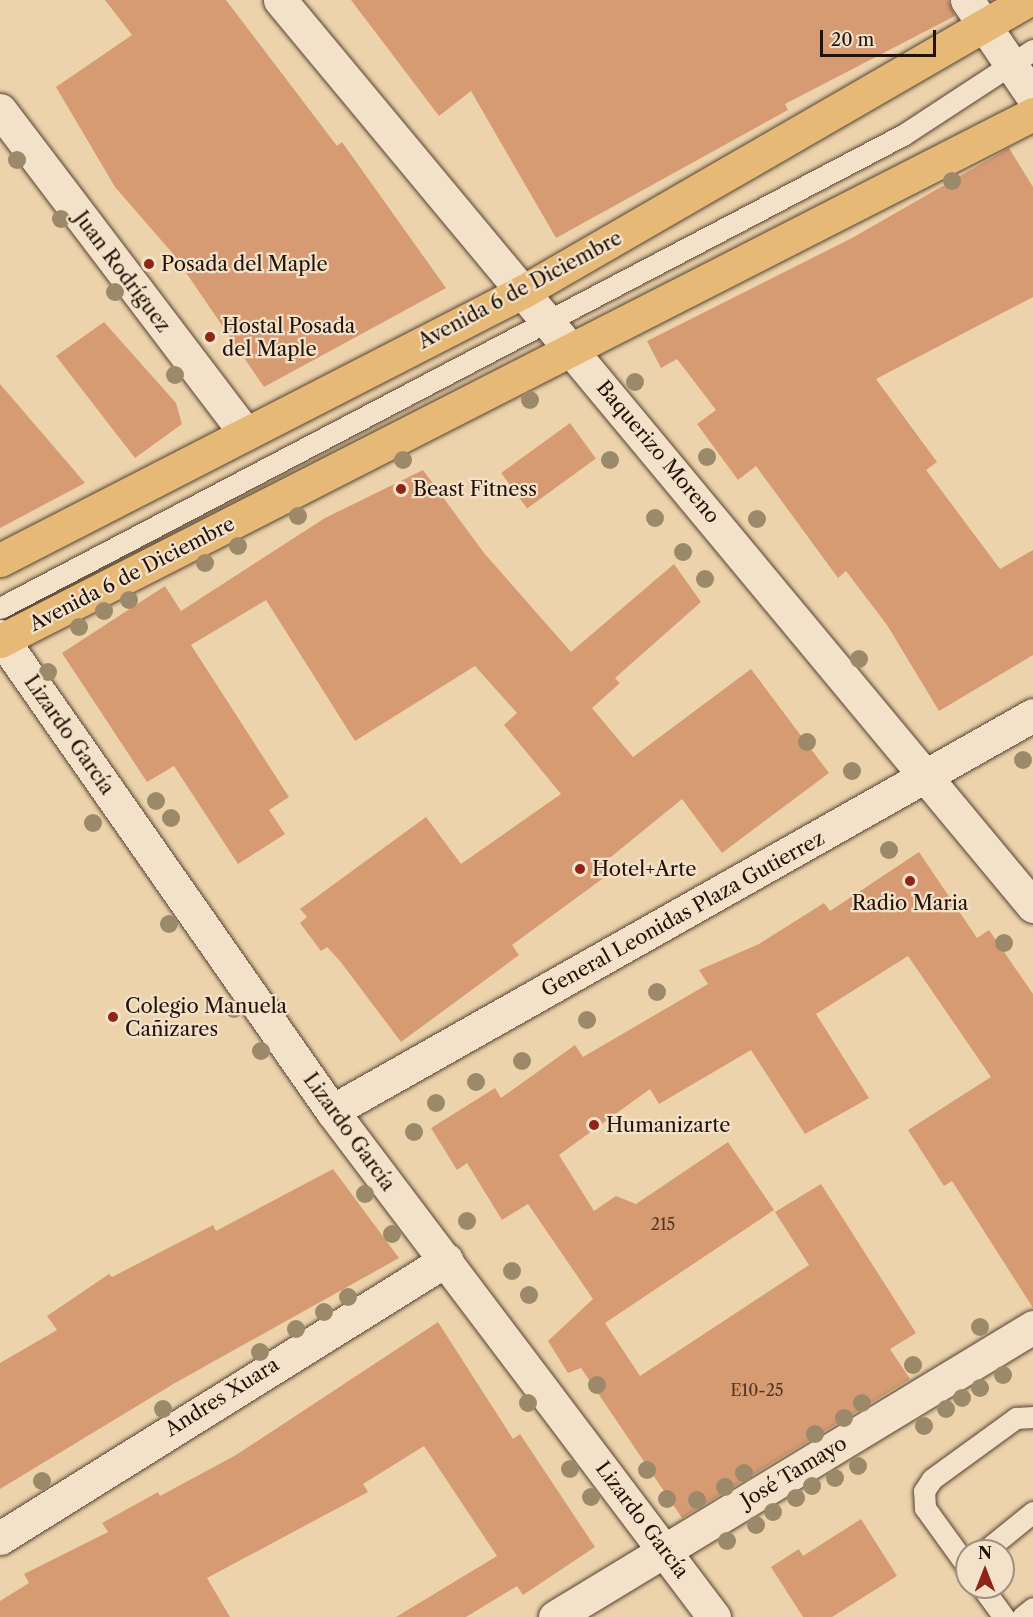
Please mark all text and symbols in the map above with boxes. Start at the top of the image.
scale bar [823,18,938,56]
text: 20 m [831,29,874,51]
street label: Juan Rodríguez [69,207,175,337]
street label: Avenida 6 de Diciembre [414,226,626,354]
place label: Posada del Maple [161,252,328,276]
marker: Posada del Maple [142,257,156,271]
place label: Hostal Posada del Maple [222,314,355,361]
marker: Hostal Posada del Maple [203,330,217,344]
street label: Baquerizo Moreno [591,376,725,528]
place label: Beast Fitness [413,477,537,501]
marker: Beast Fitness [394,482,408,496]
street label: Avenida 6 de Diciembre [25,512,239,636]
street label: Lizardo García [19,671,119,799]
street label: General Leonidas Plaza Gutierrez [537,826,829,1002]
place label: Hotel+Arte [592,857,697,881]
marker: Hotel+Arte [573,862,587,876]
marker: Radio Maria [903,874,917,888]
place label: Radio Maria [852,891,968,915]
place label: Colegio Manuela Cañizares [125,994,287,1041]
marker: Colegio Manuela Cañizares [106,1010,120,1024]
street label: Lizardo García [298,1068,400,1196]
place label: Humanizarte [606,1113,730,1137]
marker: Humanizarte [587,1118,601,1132]
house number: 215 [651,1214,675,1234]
street label: Andres Xuara [160,1352,284,1442]
house number: E10-25 [730,1380,784,1400]
street label: José Tamayo [737,1431,851,1513]
street label: Lizardo García [590,1457,694,1583]
north arrow [955,1539,1015,1599]
text: N [978,1543,992,1563]

